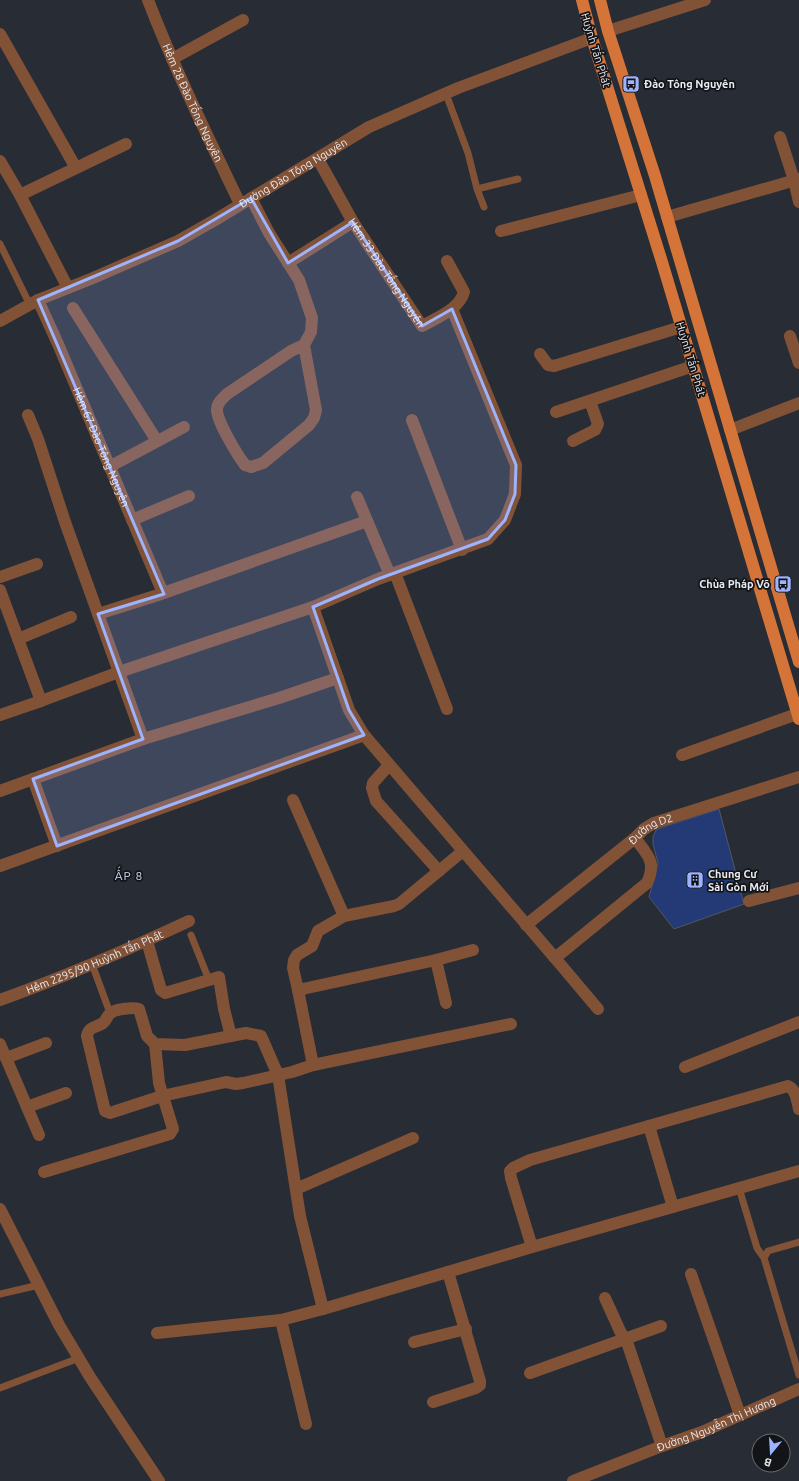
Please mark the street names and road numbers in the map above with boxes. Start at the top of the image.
street label: Huỳnh Tấn Phát [579,11,615,89]
street label: Hẻm 28 Đào Tống Nguyên [160,42,225,164]
street label: Đường Đào Tông Nguyên [237,136,349,210]
street label: Hẻm 33 Đào Tống Nguyên [346,216,427,330]
street label: Huỳnh Tấn Phát [674,320,710,398]
street label: Hẻm 67 Đào Tông Nguyên [71,385,132,508]
street label: Đường D2 [626,811,674,847]
street label: Hẻm 2295/90 Huỳnh Tấn Phát [25,928,165,996]
street label: Đường Nguyễn Thị Hương [655,1394,777,1454]

